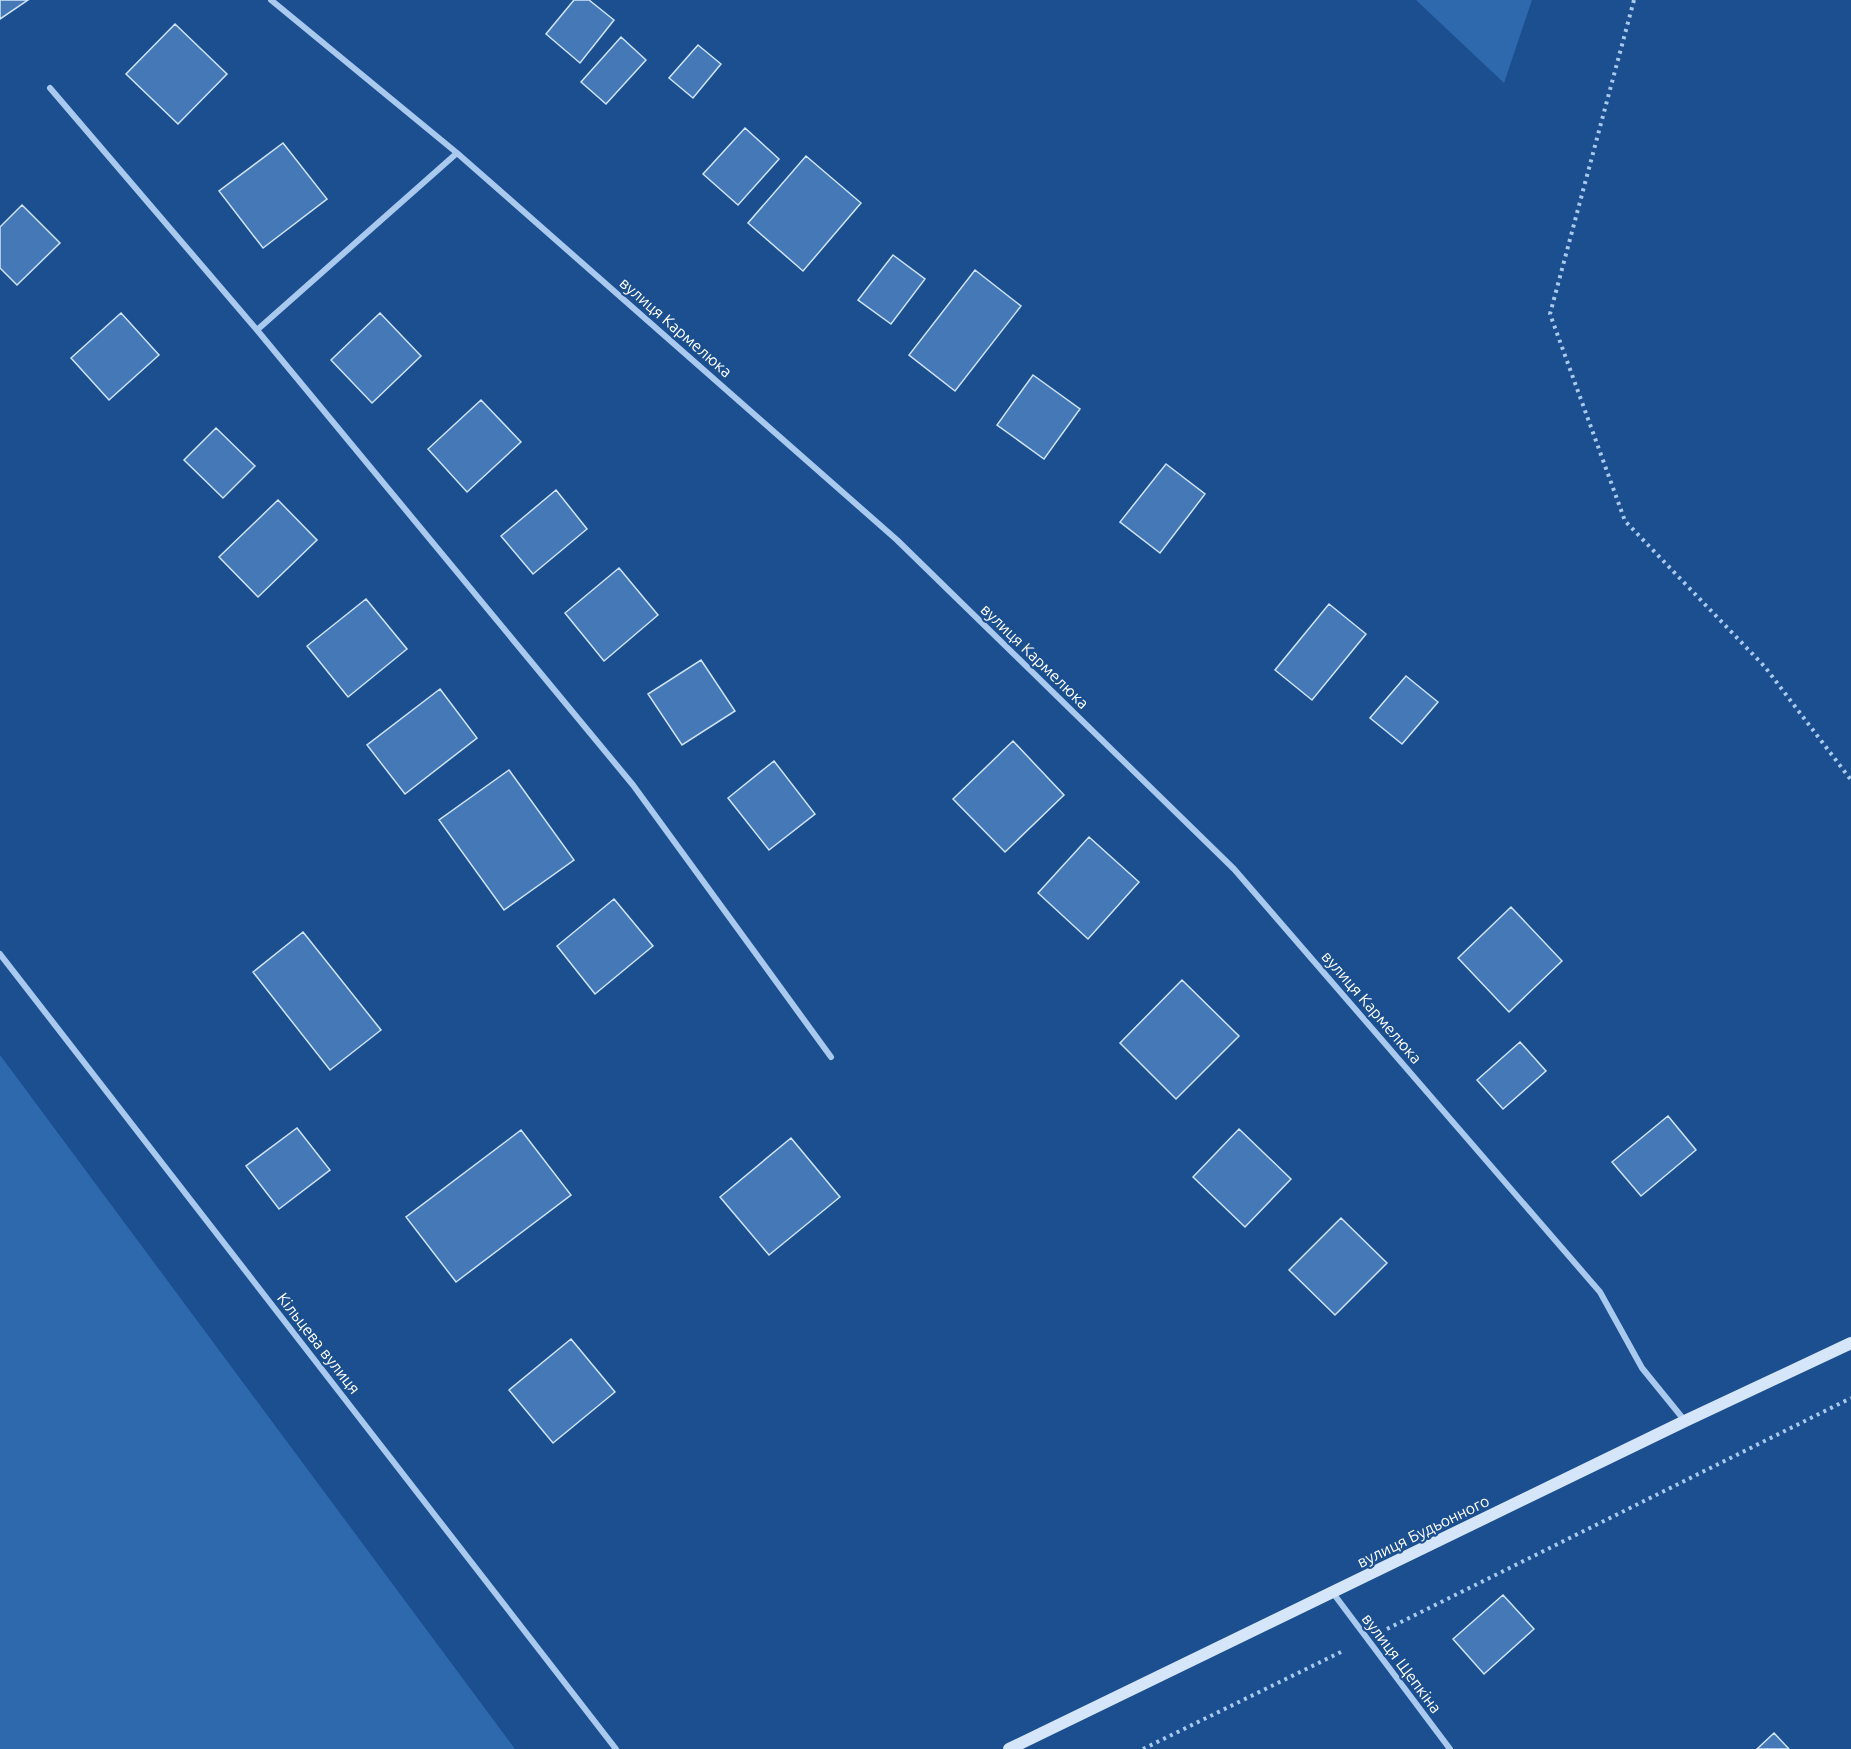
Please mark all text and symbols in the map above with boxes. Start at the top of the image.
street label: вулиця Кармелюка [616,273,736,381]
street label: вулиця Кармелюка [977,600,1093,712]
street label: вулиця Кармелюка [1318,947,1426,1067]
street label: Кільцева вулиця [274,1289,364,1397]
street label: вулиця Будьонного [1354,1491,1492,1571]
street label: вулиця Щепкіна [1359,1610,1445,1716]

